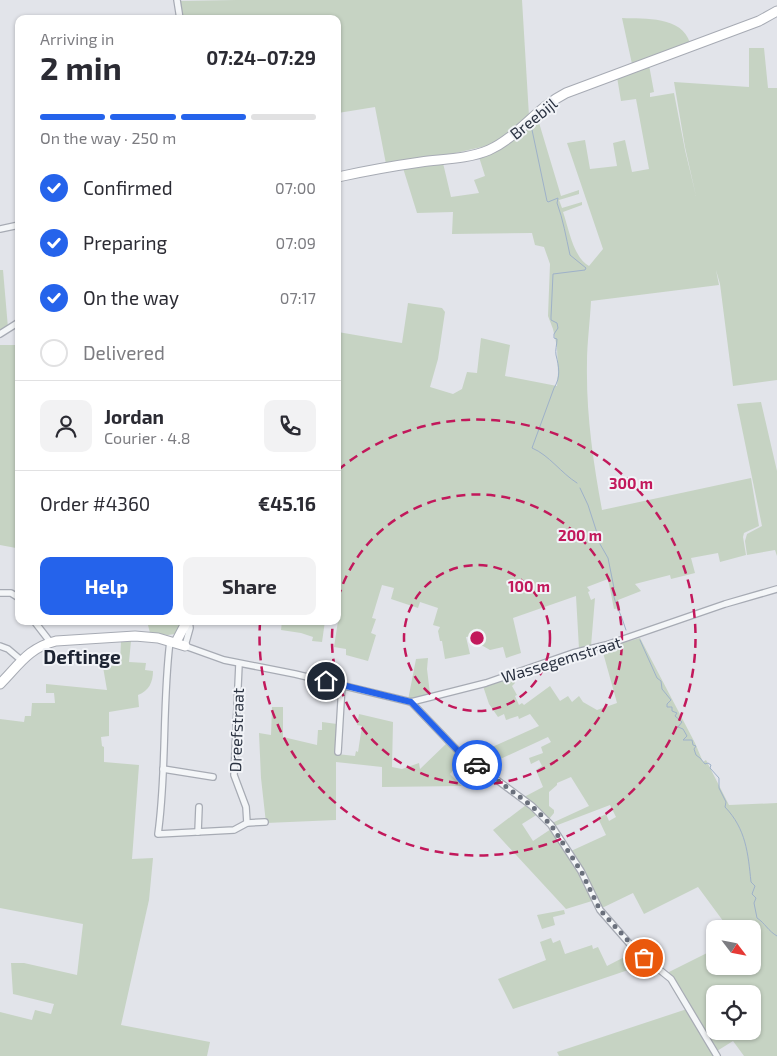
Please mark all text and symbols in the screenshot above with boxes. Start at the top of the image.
text: Arriving in [40,29,114,48]
text: 07:24–07:29 [206,46,316,69]
text: 2 min [40,48,122,86]
street label: Breebijl [506,93,561,144]
text: On the way · 250 m [40,128,176,147]
icon: check [40,174,68,202]
text: Confirmed [83,176,173,199]
text: 07:00 [275,178,316,197]
icon: check [40,229,68,257]
text: Preparing [83,231,167,254]
text: 07:09 [276,233,316,252]
icon: check [40,284,68,312]
text: On the way [83,286,179,309]
text: 07:17 [280,288,316,307]
text: Delivered [83,341,165,364]
button: person [40,400,92,452]
button: phone [264,400,316,452]
text: Jordan [104,405,164,428]
text: Courier · 4.8 [104,428,191,447]
text: 300 m [609,474,653,492]
text: Order #4360 [40,492,150,515]
text: €45.16 [258,492,316,515]
text: 200 m [558,526,602,544]
button: Help [40,557,173,615]
button: Share [183,557,316,615]
text: 100 m [508,577,550,595]
centre of rings [468,629,486,647]
street label: Wassegemstraat [499,632,623,686]
district label: Deftinge [43,645,121,668]
pin [305,660,347,702]
icon: home [312,667,340,695]
street label: Dreefstraat [225,687,247,773]
courier [452,740,502,790]
icon: car [463,751,491,779]
north arrow [706,920,761,975]
map controls [706,920,761,1040]
pin [623,937,665,979]
icon: bag [630,944,658,972]
button: locate [706,985,761,1040]

